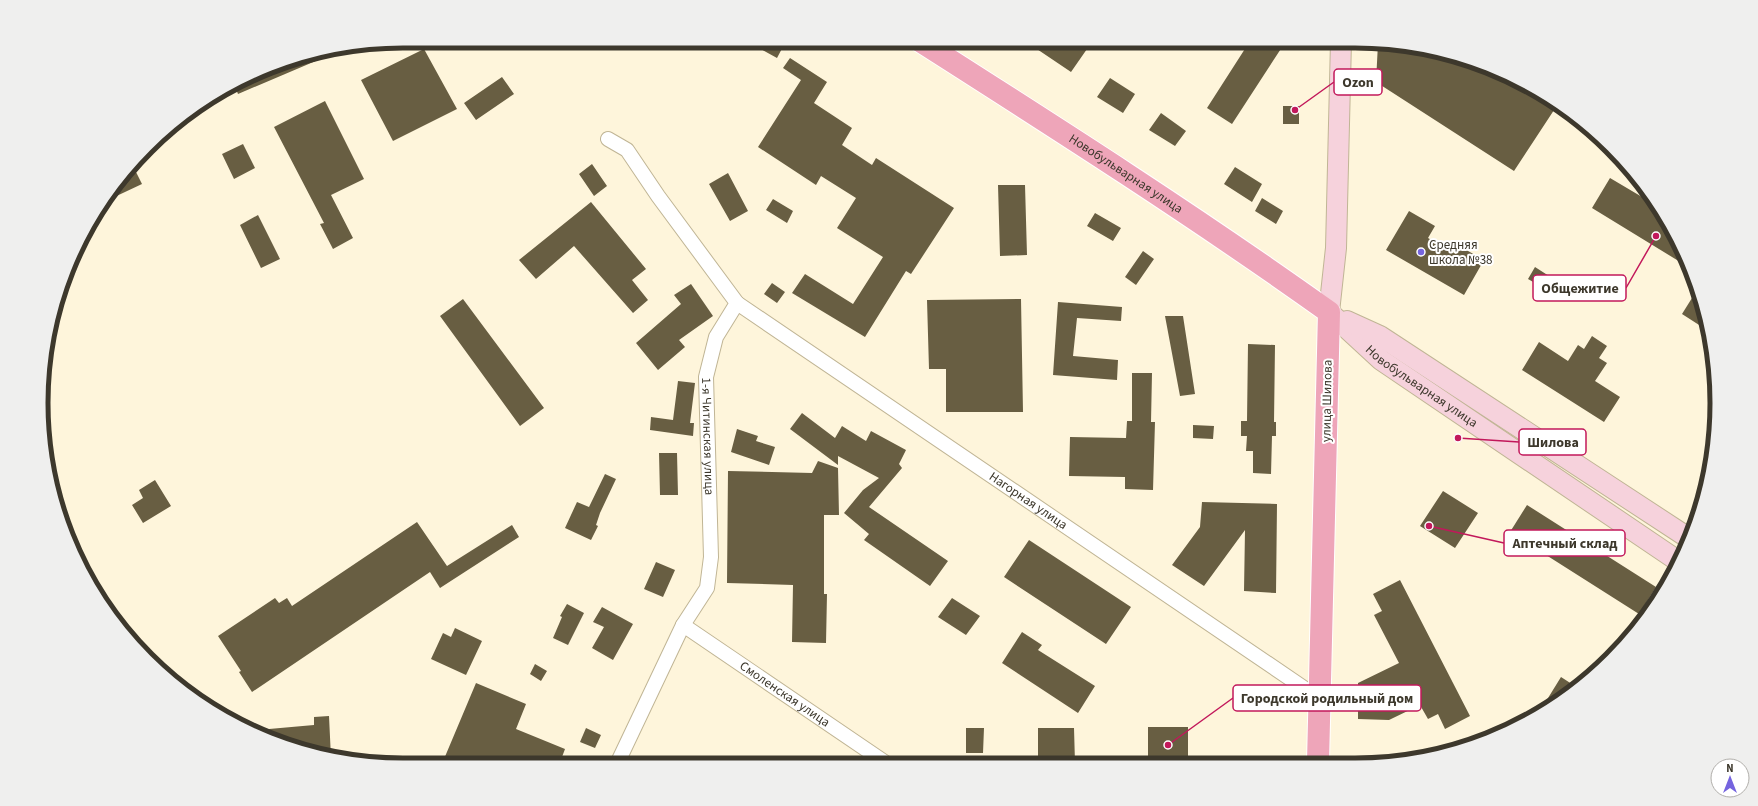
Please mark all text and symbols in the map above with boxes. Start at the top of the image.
callout: Ozon [1334,69,1382,95]
text: Ozon [1342,73,1374,93]
street label: Новобульварная улица [1065,130,1187,218]
place label: Средняя школа №38 [1429,236,1493,269]
marker: Средняя школа №38 [1416,247,1426,257]
callout: Общежитие [1533,275,1626,301]
text: Общежитие [1541,279,1619,299]
street label: Новобульварная улица [1361,341,1481,432]
street label: улица Шилова [1317,360,1337,442]
street label: 1-я Читинская улица [697,377,718,495]
callout: Шилова [1519,429,1586,455]
text: Шилова [1527,433,1579,453]
street label: Нагорная улица [985,468,1071,534]
callout: Аптечный склад [1504,530,1625,556]
text: Аптечный склад [1512,534,1618,554]
street label: Смоленская улица [736,657,833,731]
callout: Городской родильный дом [1233,685,1421,711]
text: Городской родильный дом [1241,689,1413,709]
north arrow [1710,758,1750,798]
text: N [1726,761,1734,776]

